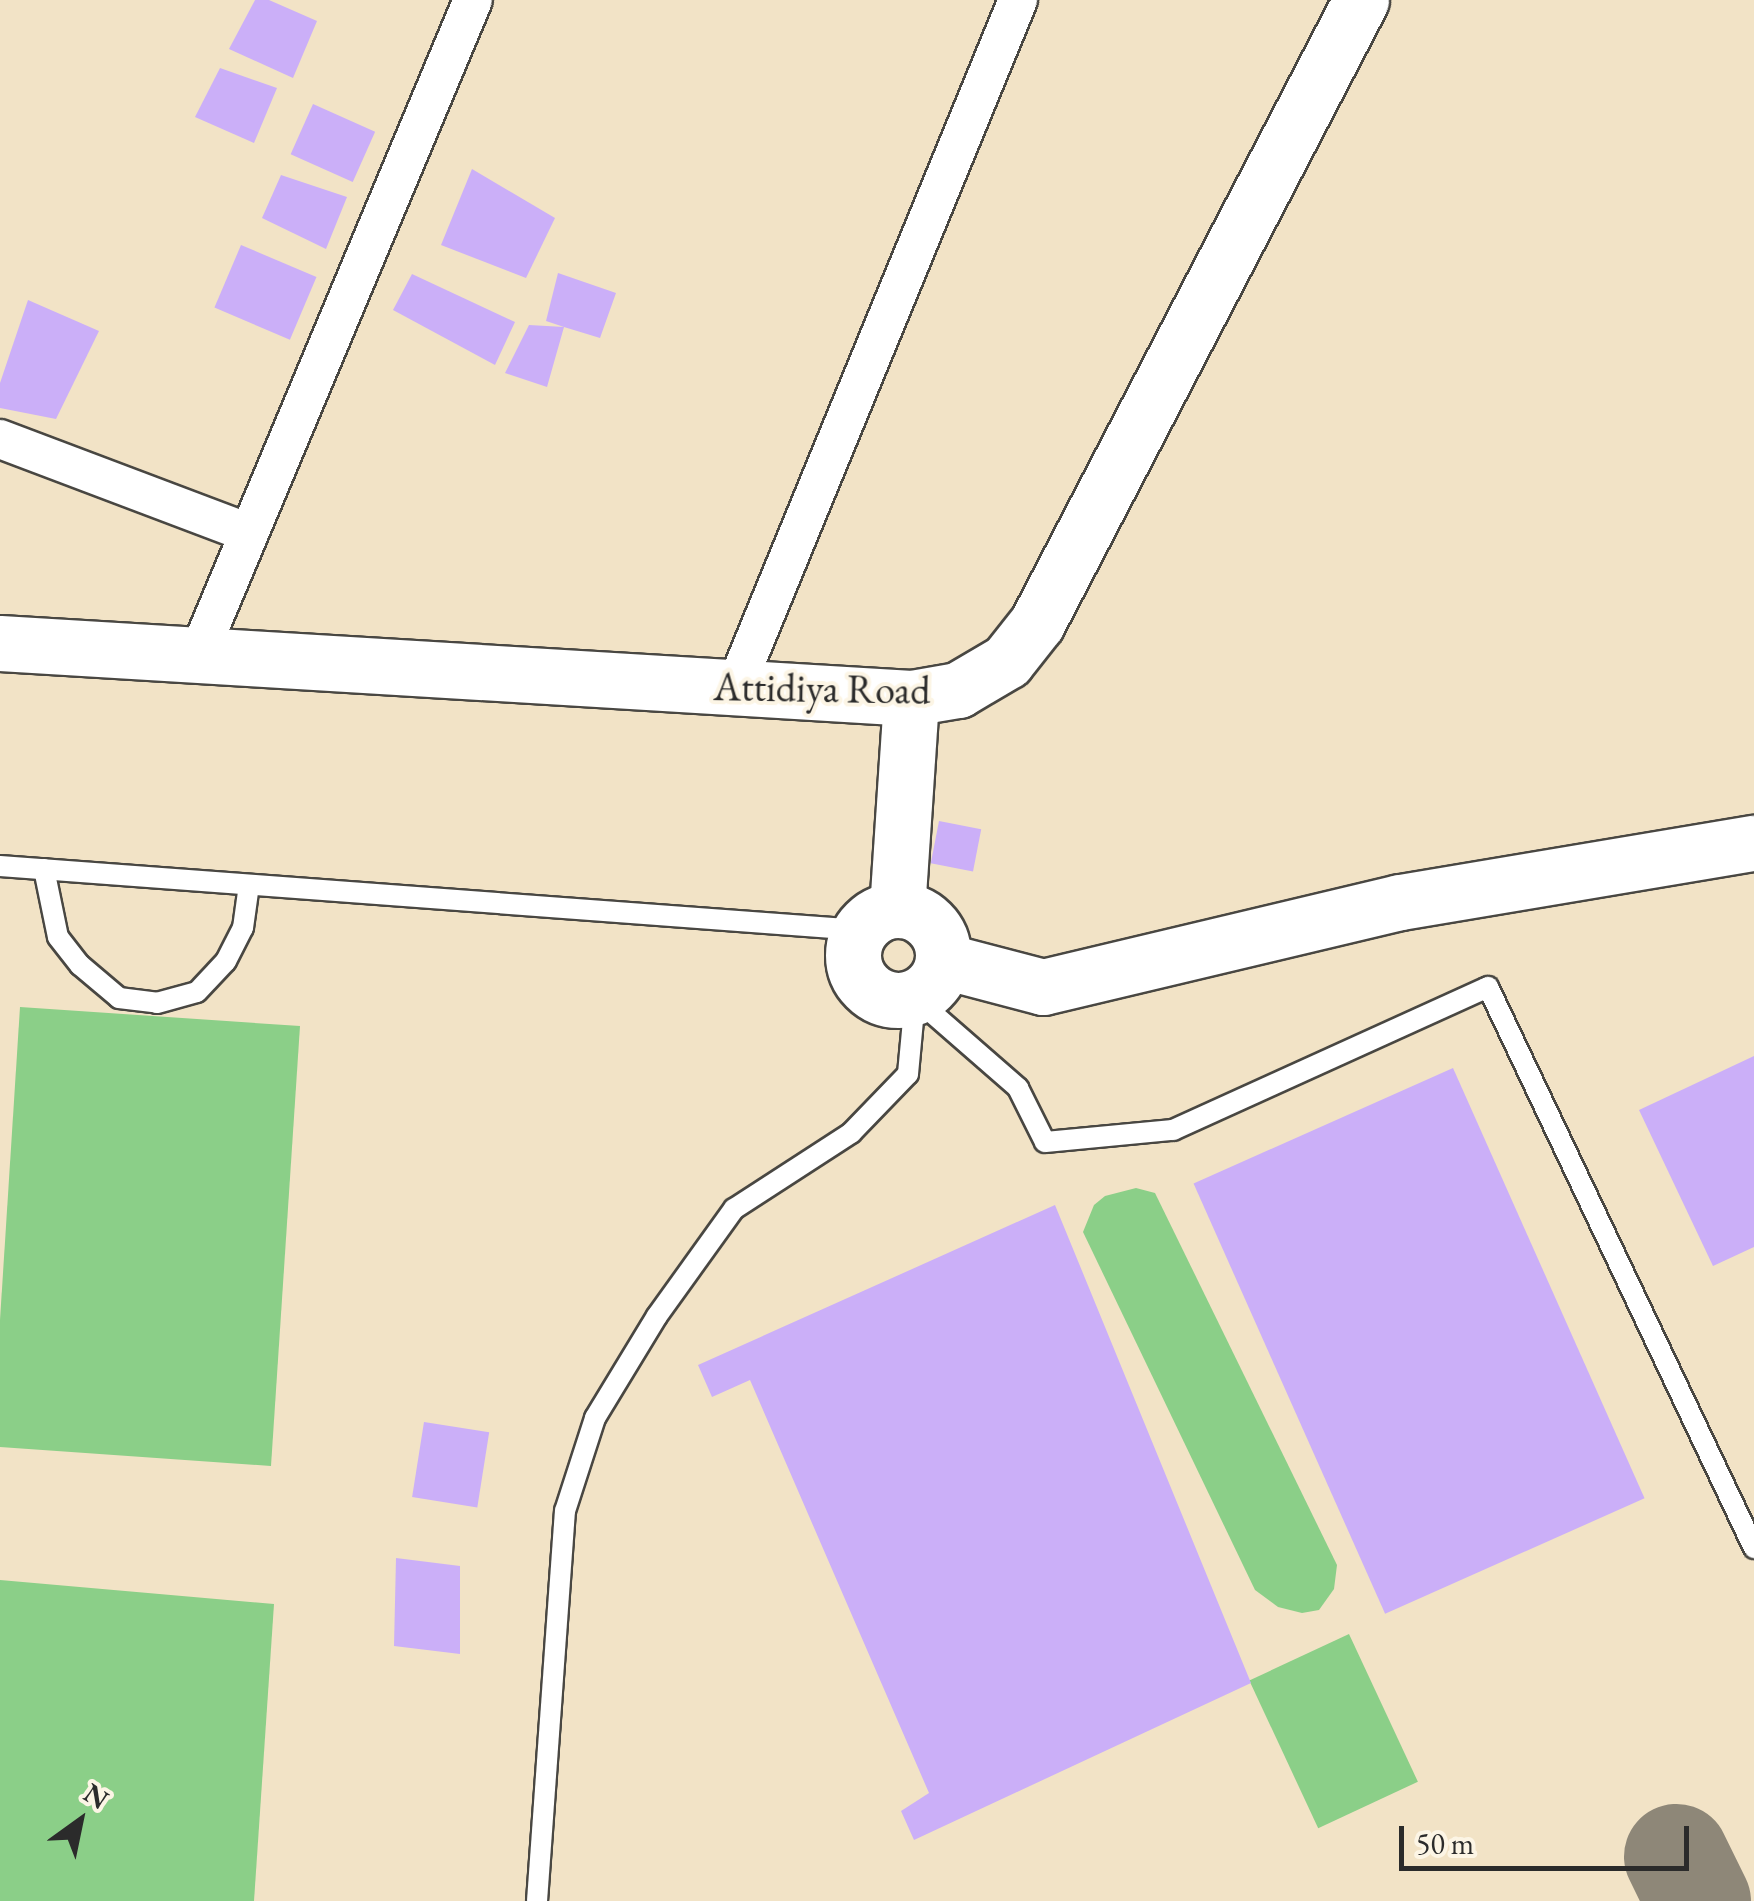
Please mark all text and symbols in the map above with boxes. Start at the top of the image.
street label: Attidiya Road [713,662,931,714]
north arrow [30,1771,130,1871]
text: N [77,1775,116,1817]
scale bar [1404,1806,1694,1868]
text: 50 m [1416,1824,1474,1863]

